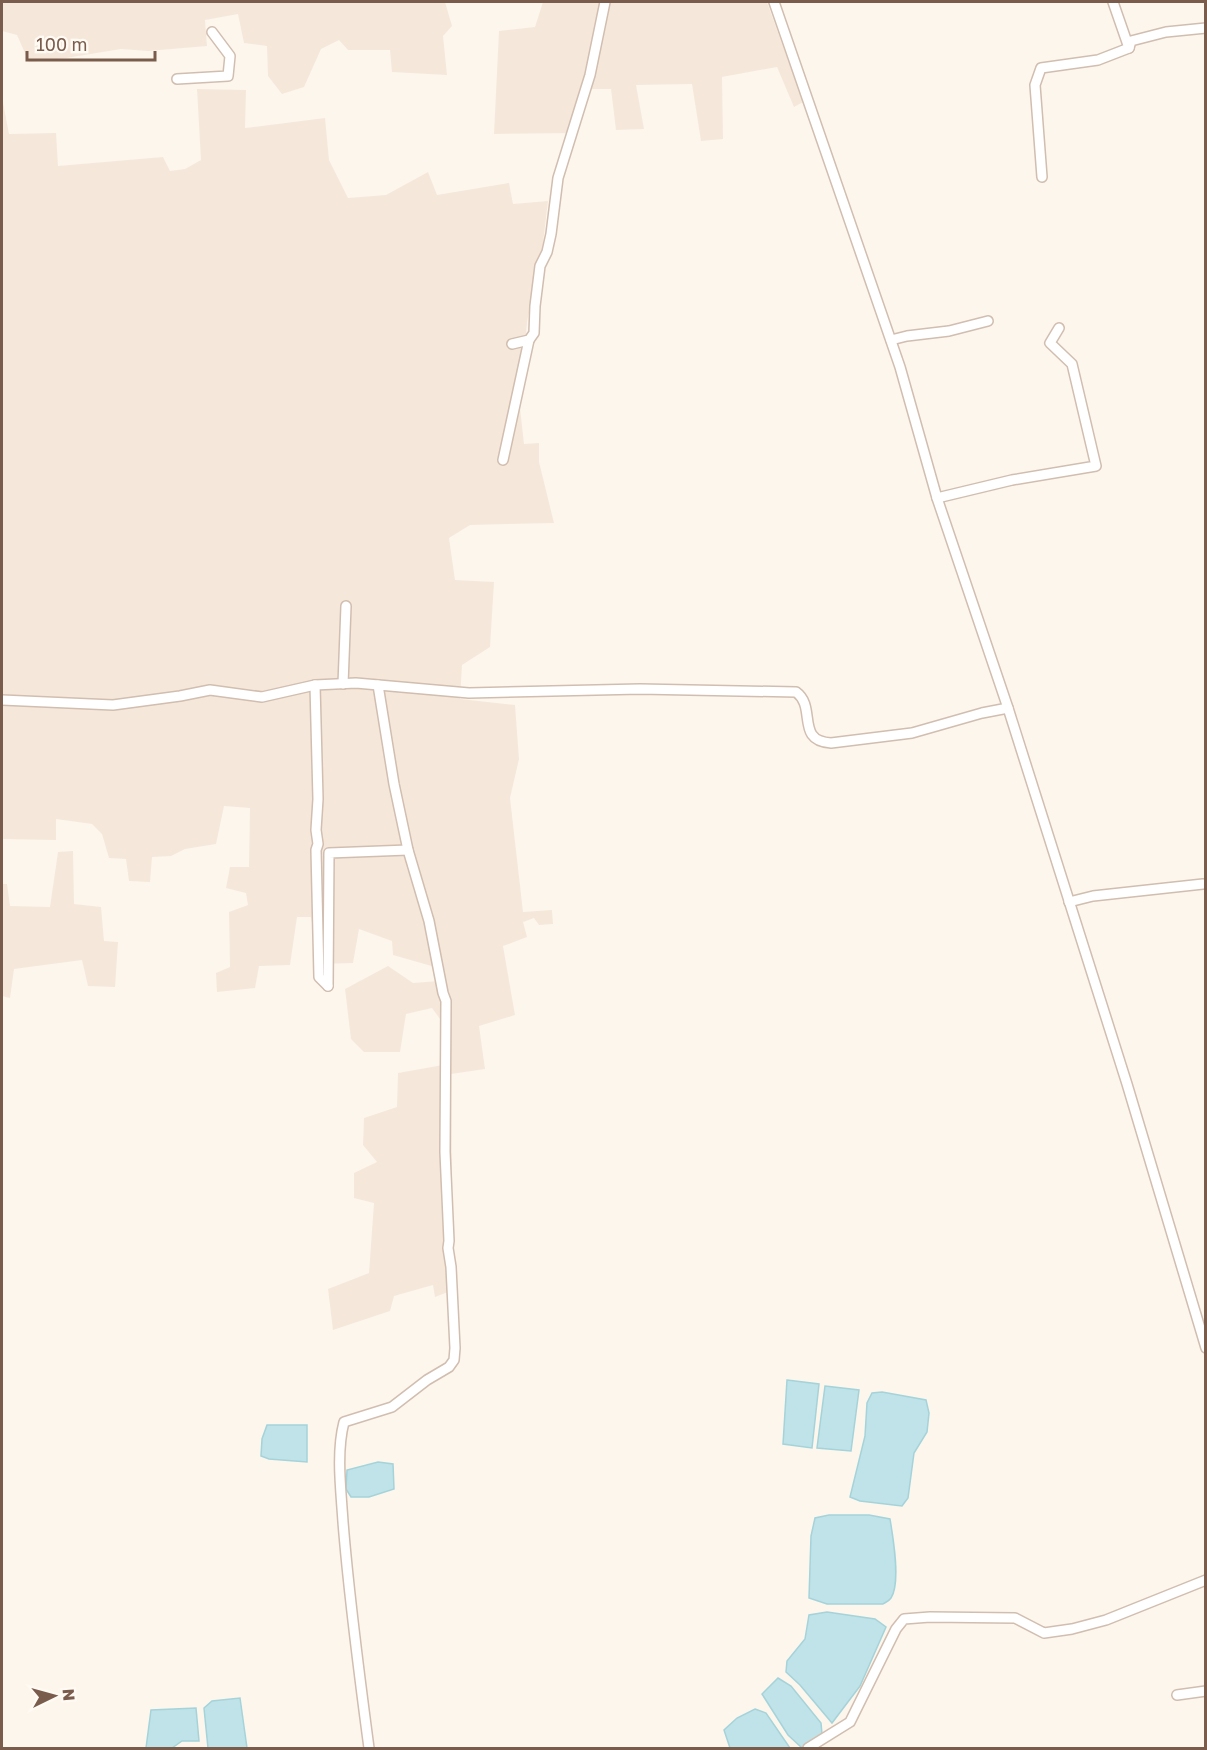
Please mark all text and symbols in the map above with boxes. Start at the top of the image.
scale bar [27,24,154,62]
text: 100 m [36,33,87,55]
north arrow [24,1666,84,1726]
text: N [58,1688,79,1702]

